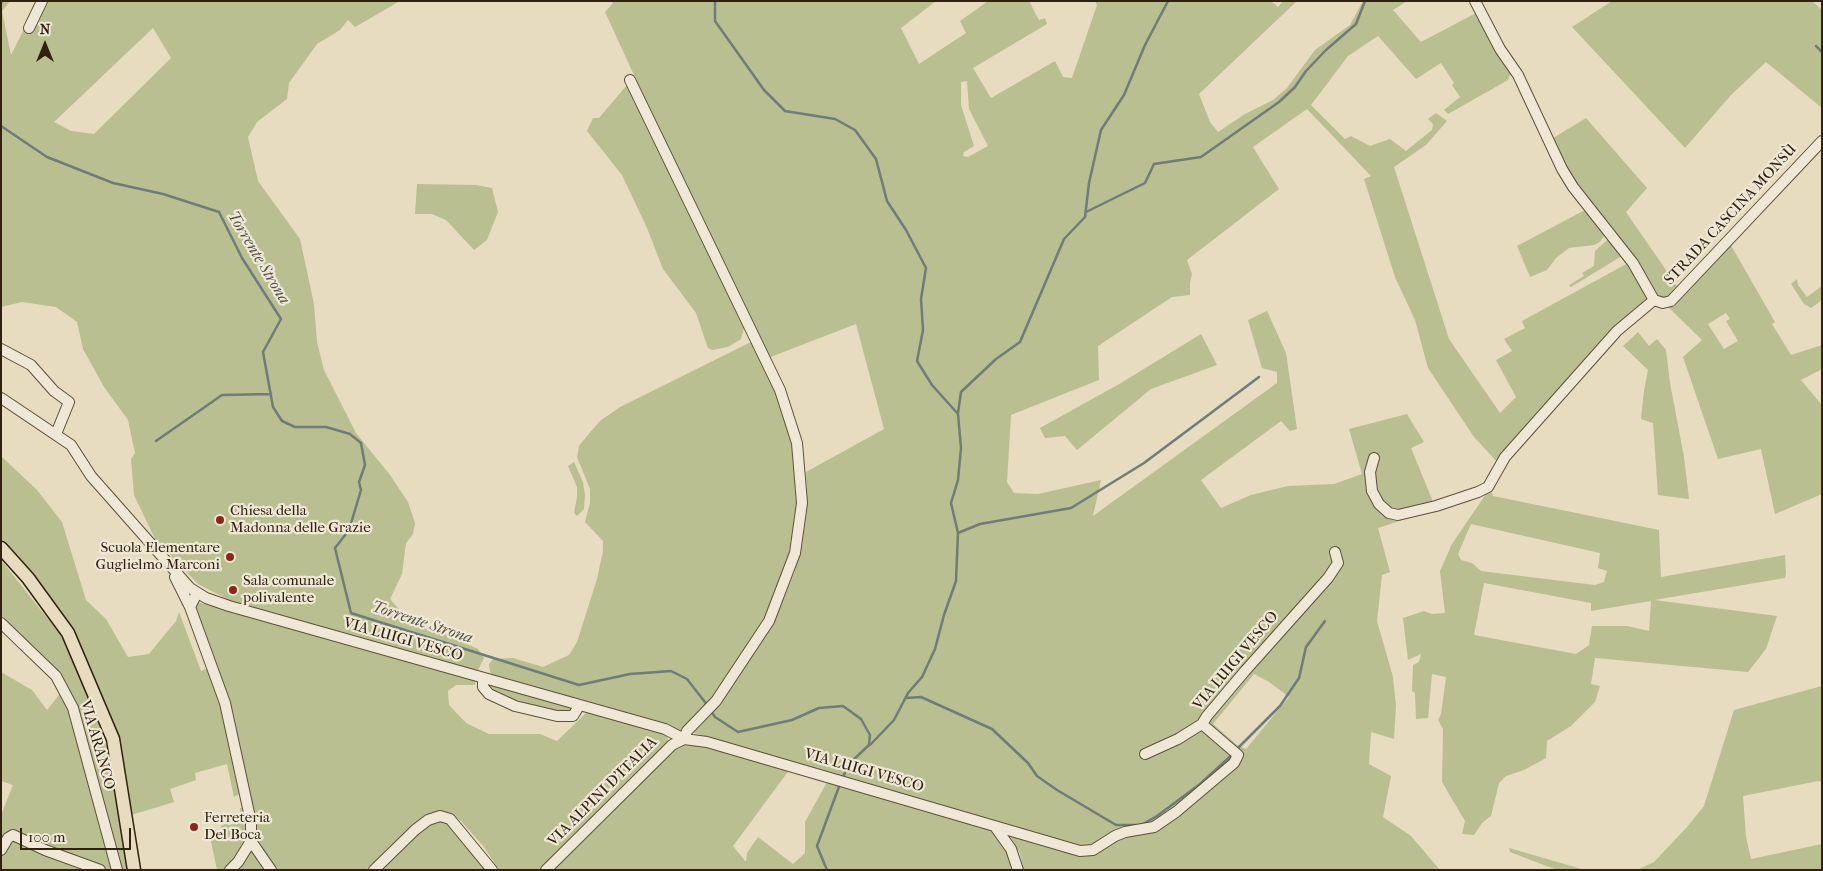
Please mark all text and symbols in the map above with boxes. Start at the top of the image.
north arrow [20,20,70,70]
text: N [40,21,50,38]
street label: STRADA CASCINA MONSÙ [1661,141,1801,289]
water label: Torrente Strona [223,208,293,308]
place label: Chiesa della Madonna delle Grazie [230,502,371,537]
marker: Chiesa della Madonna delle Grazie [214,514,226,526]
place label: Scuola Elementare Guglielmo Marconi [95,539,220,574]
marker: Scuola Elementare Guglielmo Marconi [224,551,236,563]
place label: Sala comunale polivalente [243,572,334,607]
marker: Sala comunale polivalente [227,584,239,596]
water label: Torrente Strona [369,598,475,648]
street label: VIA LUIGI VESCO [1190,608,1282,714]
street label: VIA LUIGI VESCO [341,614,465,666]
street label: VIA ARANCO [76,698,118,792]
street label: VIA ALPINI D'ITALIA [545,734,661,850]
street label: VIA LUIGI VESCO [802,745,926,797]
place label: Ferreteria Del Boca [204,809,270,844]
scale bar [22,818,134,850]
marker: Ferreteria Del Boca [188,821,200,833]
text: 100 m [28,828,66,846]

